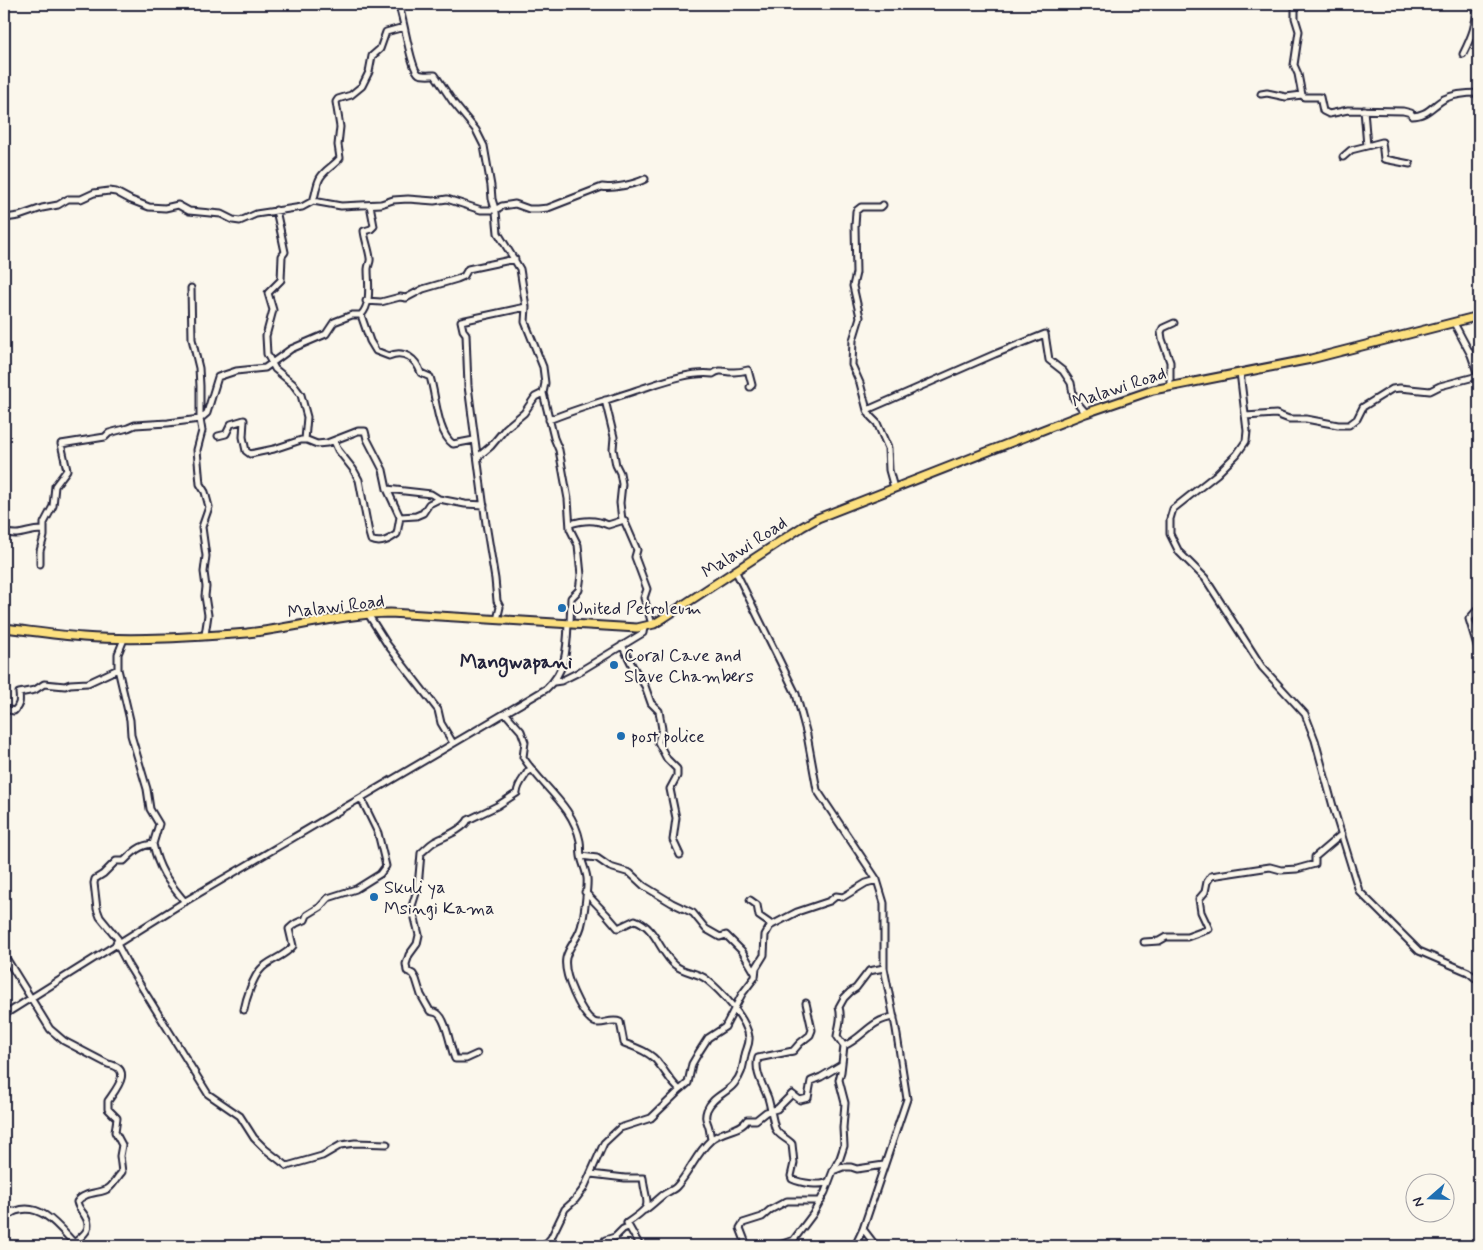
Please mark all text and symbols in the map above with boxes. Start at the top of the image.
street label: Malawi Road [1069,361,1169,414]
street label: Malawi Road [697,511,792,584]
street label: Malawi Road [286,589,386,625]
place label: United Petroleum [572,597,702,621]
marker: United Petroleum [556,602,568,614]
place label: Coral Cave and Slave Chambers [624,644,754,689]
district label: Mangwapani [460,649,573,678]
marker: Coral Cave and Slave Chambers [608,659,620,671]
place label: post police [631,725,705,749]
marker: post police [615,730,627,742]
place label: Skuli ya Msingi Kama [384,876,495,921]
marker: Skuli ya Msingi Kama [368,891,380,903]
north arrow [1406,1172,1456,1222]
text: N [1409,1195,1429,1210]

